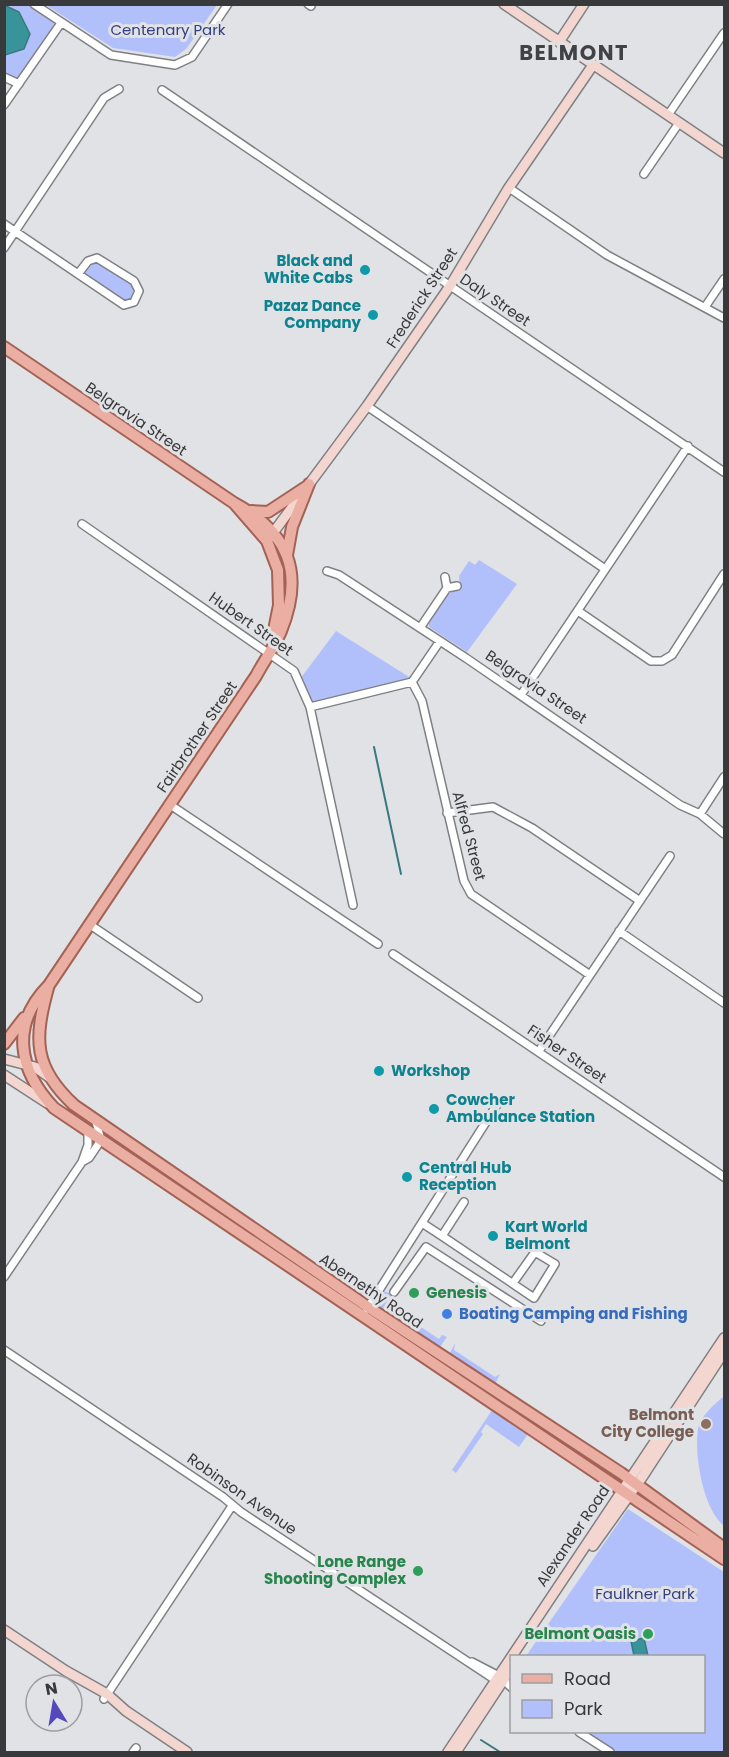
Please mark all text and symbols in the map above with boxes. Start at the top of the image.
park label: Centenary Park [110,19,226,40]
district label: BELMONT [519,38,629,67]
street label: Frederick Street [381,243,462,352]
place label: Black and White Cabs [264,250,353,288]
marker: Black and White Cabs [358,263,372,277]
street label: Daly Street [456,268,535,331]
place label: Pazaz Dance Company [264,295,362,333]
marker: Pazaz Dance Company [366,308,380,322]
street label: Belgravia Street [81,377,191,460]
street label: Hubert Street [205,587,298,660]
street label: Belgravia Street [481,645,591,728]
street label: Fairbrother Street [151,677,242,797]
street label: Alfred Street [447,789,491,883]
street label: Fisher Street [523,1019,611,1088]
place label: Workshop [391,1060,470,1081]
marker: Workshop [372,1064,386,1078]
place label: Cowcher Ambulance Station [446,1089,595,1127]
marker: Cowcher Ambulance Station [427,1102,441,1116]
place label: Central Hub Reception [419,1157,511,1195]
marker: Central Hub Reception [400,1170,414,1184]
place label: Kart World Belmont [505,1216,588,1254]
marker: Kart World Belmont [486,1229,500,1243]
street label: Abernethy Road [315,1248,427,1333]
place label: Genesis [426,1282,487,1303]
marker: Genesis [407,1286,421,1300]
place label: Boating Camping and Fishing [459,1303,688,1324]
marker: Boating Camping and Fishing [440,1307,454,1321]
place label: Belmont City College [601,1404,694,1442]
marker: Belmont City College [699,1417,713,1431]
street label: Robinson Avenue [183,1448,301,1539]
street label: Alexander Road [531,1481,614,1591]
place label: Lone Range Shooting Complex [264,1551,406,1589]
marker: Lone Range Shooting Complex [411,1564,425,1578]
park label: Faulkner Park [595,1583,695,1604]
place label: Belmont Oasis [524,1623,636,1644]
marker: Belmont Oasis [641,1627,655,1641]
legend [510,1655,705,1733]
text: Road [564,1666,611,1691]
north arrow [24,1673,84,1733]
text: N [43,1676,59,1701]
text: Park [564,1696,603,1721]

